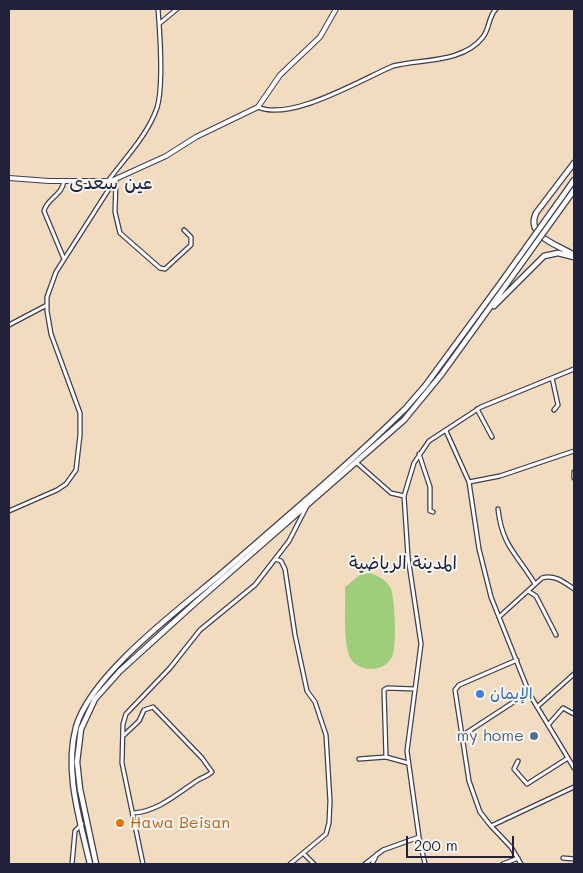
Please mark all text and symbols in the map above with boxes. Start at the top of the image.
district label: عين سعدى [69,172,153,194]
district label: المدينة الرياضية [349,552,457,574]
place label: الإيمان [490,684,533,704]
marker: الإيمان [474,688,486,700]
place label: my home [457,726,524,746]
marker: my home [528,730,540,742]
place label: Hawa Beisan [130,813,230,833]
marker: Hawa Beisan [114,817,126,829]
scale bar [408,826,516,858]
text: 200 m [414,835,458,855]

